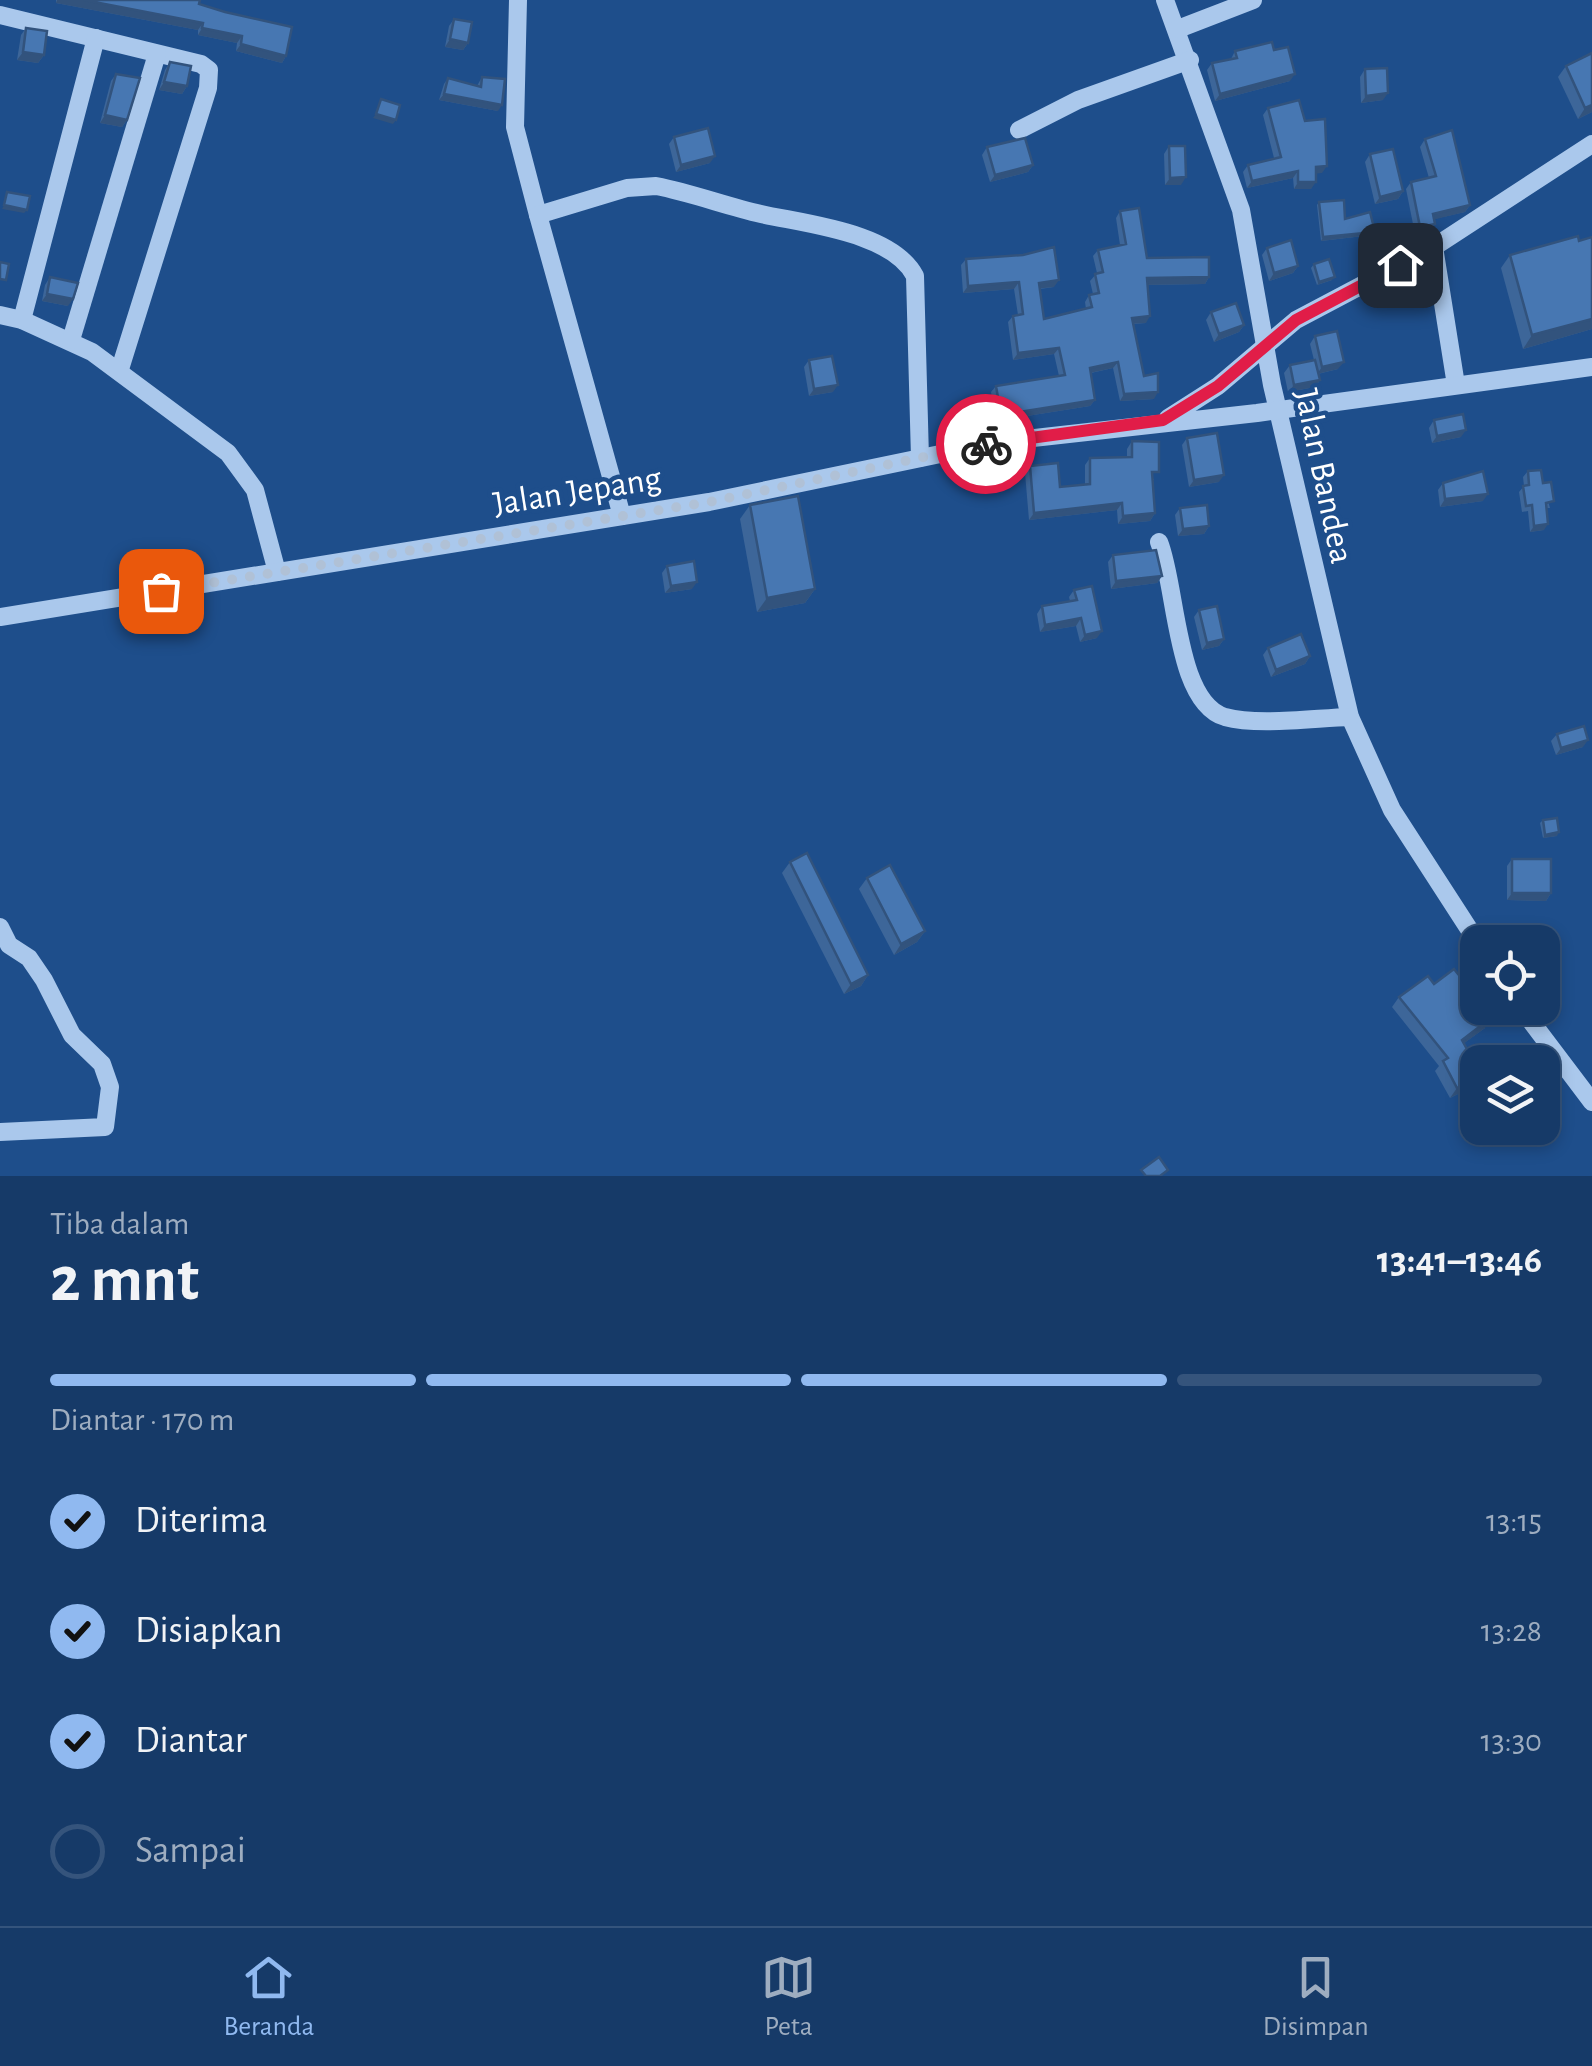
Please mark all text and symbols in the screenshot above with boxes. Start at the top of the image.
pin [1358,223,1443,308]
icon: home [1373,238,1428,293]
street label: Jalan Bandea [1288,386,1359,567]
courier [936,394,1036,494]
icon: bike [959,417,1014,472]
street label: Jalan Jepang [491,461,664,522]
pin [119,549,204,634]
icon: bag [134,564,189,619]
map controls [1460,925,1560,1145]
button: locate [1460,925,1560,1025]
button: layers [1460,1045,1560,1145]
text: Tiba dalam [50,1208,189,1240]
text: 13:41–13:46 [1377,1242,1542,1280]
text: 2 mnt [50,1248,199,1313]
text: Diantar · 170 m [50,1404,234,1436]
icon: check [50,1494,105,1549]
text: Diterima [135,1502,267,1540]
text: 13:15 [1486,1505,1542,1537]
icon: check [50,1604,105,1659]
text: Disiapkan [135,1612,282,1650]
text: 13:28 [1481,1615,1542,1647]
icon: check [50,1714,105,1769]
text: Diantar [135,1722,247,1760]
text: 13:30 [1480,1725,1542,1757]
text: Sampai [135,1832,246,1870]
tab: Beranda [223,1950,314,2044]
tab: Peta [761,1950,816,2044]
tab: Disimpan [1263,1950,1369,2044]

